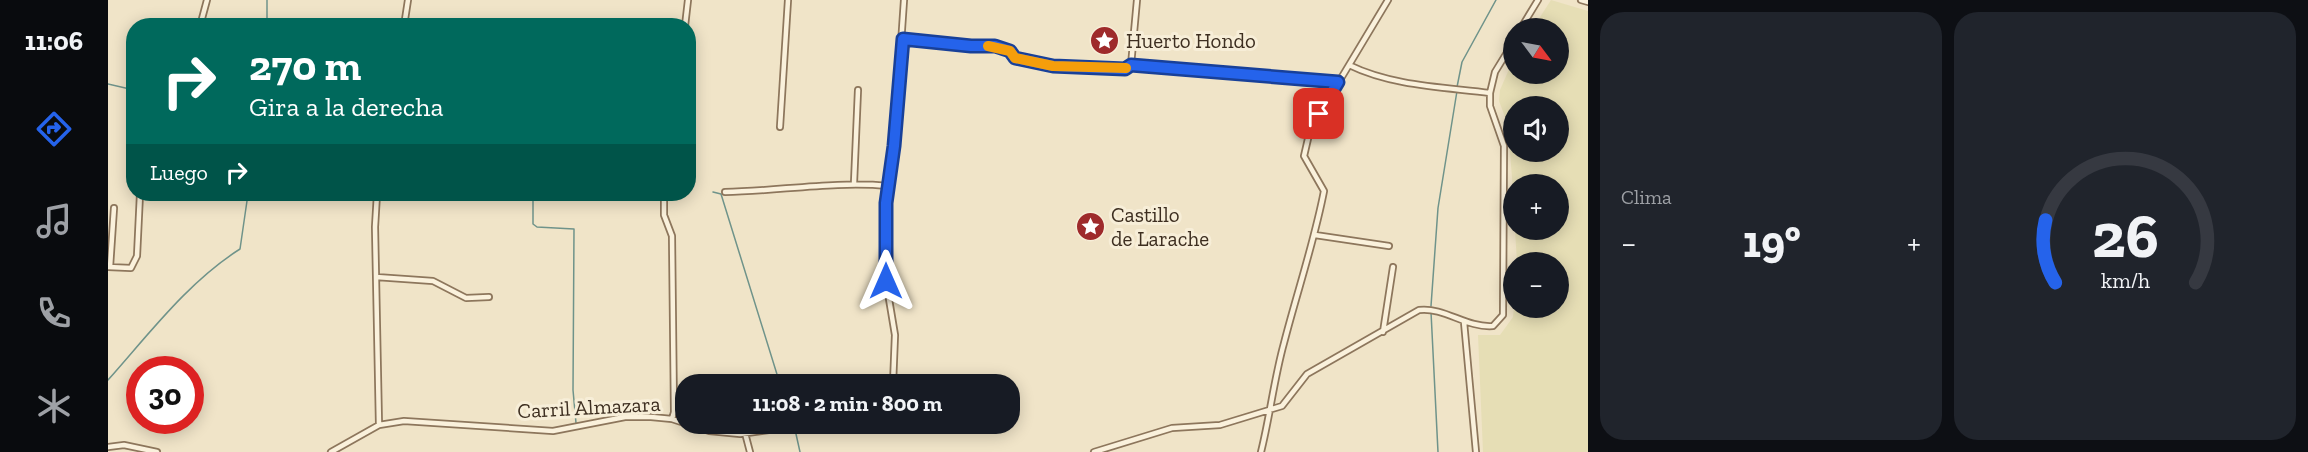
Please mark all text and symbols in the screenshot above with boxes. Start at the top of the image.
north arrow [1503,18,1569,84]
map controls [1503,18,1569,318]
place icon: Huerto Hondo [1089,24,1121,56]
text: 11:06 [25,25,83,57]
place label: Huerto Hondo [1126,28,1256,53]
text: 270 m [249,40,361,91]
icon: right [150,42,228,120]
pin [1293,88,1344,139]
text: Gira a la derecha [249,91,443,123]
button: sound [1503,96,1569,162]
icon: arrive [1302,97,1335,130]
icon: directions [33,108,75,150]
icon: right [220,156,253,189]
text: Luego [150,159,208,186]
button: + [1503,174,1569,240]
text: Clima [1621,185,1672,209]
text: 26 [2092,198,2158,273]
icon: music [33,200,75,242]
place label: Castillo de Larache [1111,202,1209,251]
place icon: Castillo de Larache [1074,210,1106,242]
text: 19° [1743,215,1801,269]
text: − [1621,223,1636,262]
text: + [1907,223,1921,262]
position arrow [854,249,918,313]
button: − [1503,252,1569,318]
text: km/h [2101,268,2149,293]
icon: phone [33,292,75,334]
speed limit sign: 30 [126,356,204,434]
icon: climate [33,385,75,427]
text: 11:08 · 2 min · 800 m [753,390,942,417]
street label: Carril Almazara [517,391,661,423]

